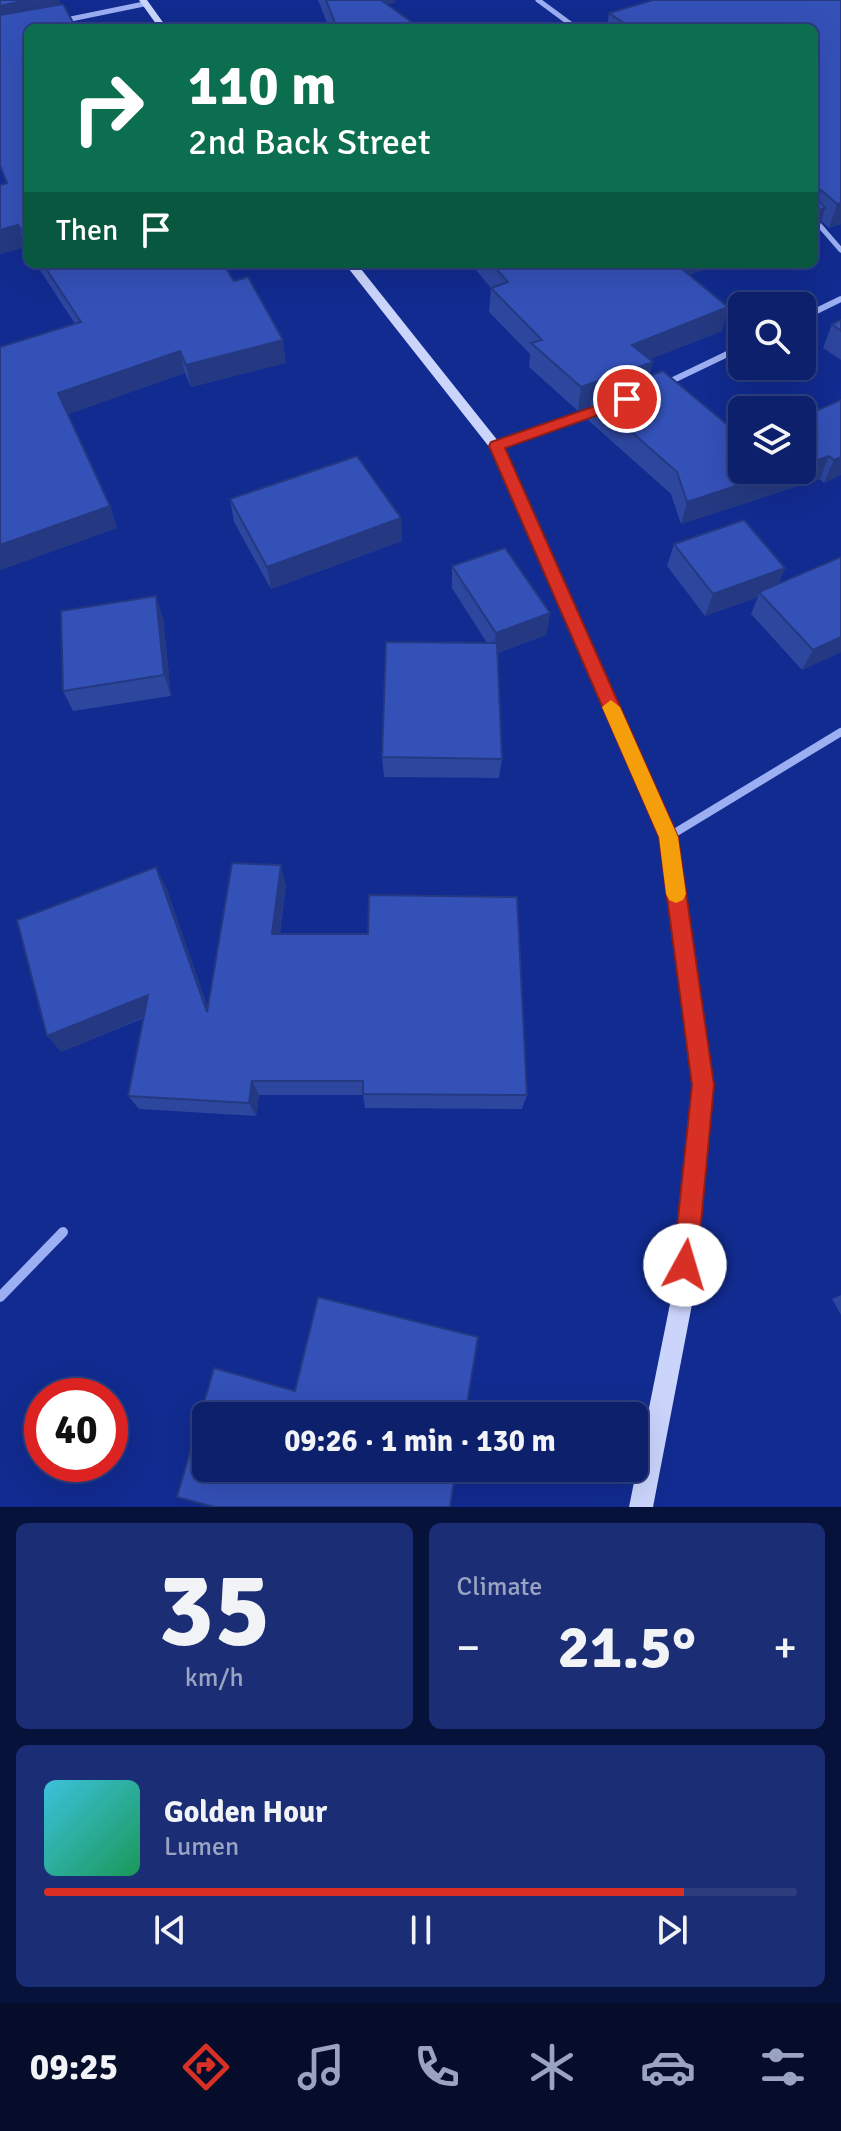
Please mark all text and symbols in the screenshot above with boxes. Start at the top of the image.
text: 110 m [188,51,336,120]
icon: right [56,56,160,160]
text: 2nd Back Street [188,120,431,165]
icon: arrive [134,208,178,252]
text: Then [56,212,118,249]
map controls [728,292,816,484]
button: search [728,292,816,380]
pin [593,365,661,433]
icon: arrive [605,377,649,421]
button: layers [728,396,816,484]
position arrow [643,1223,727,1307]
speed limit sign: 40 [24,1378,128,1482]
text: 09:26 · 1 min · 130 m [284,1423,556,1460]
text: 35 [158,1546,270,1674]
text: Climate [457,1571,542,1603]
text: 21.5° [558,1611,696,1685]
text: − [457,1621,480,1675]
text: + [773,1621,797,1675]
text: km/h [185,1662,244,1694]
text: Golden Hour [164,1794,327,1831]
text: Lumen [164,1831,239,1863]
icon: previous [148,1908,192,1952]
icon: pause [399,1908,443,1952]
icon: next [650,1908,694,1952]
icon: directions [178,2039,234,2095]
icon: music [293,2039,349,2095]
icon: phone [409,2039,465,2095]
icon: climate [524,2039,580,2095]
icon: car [640,2039,696,2095]
icon: filters [755,2039,811,2095]
text: 09:25 [30,2045,118,2090]

